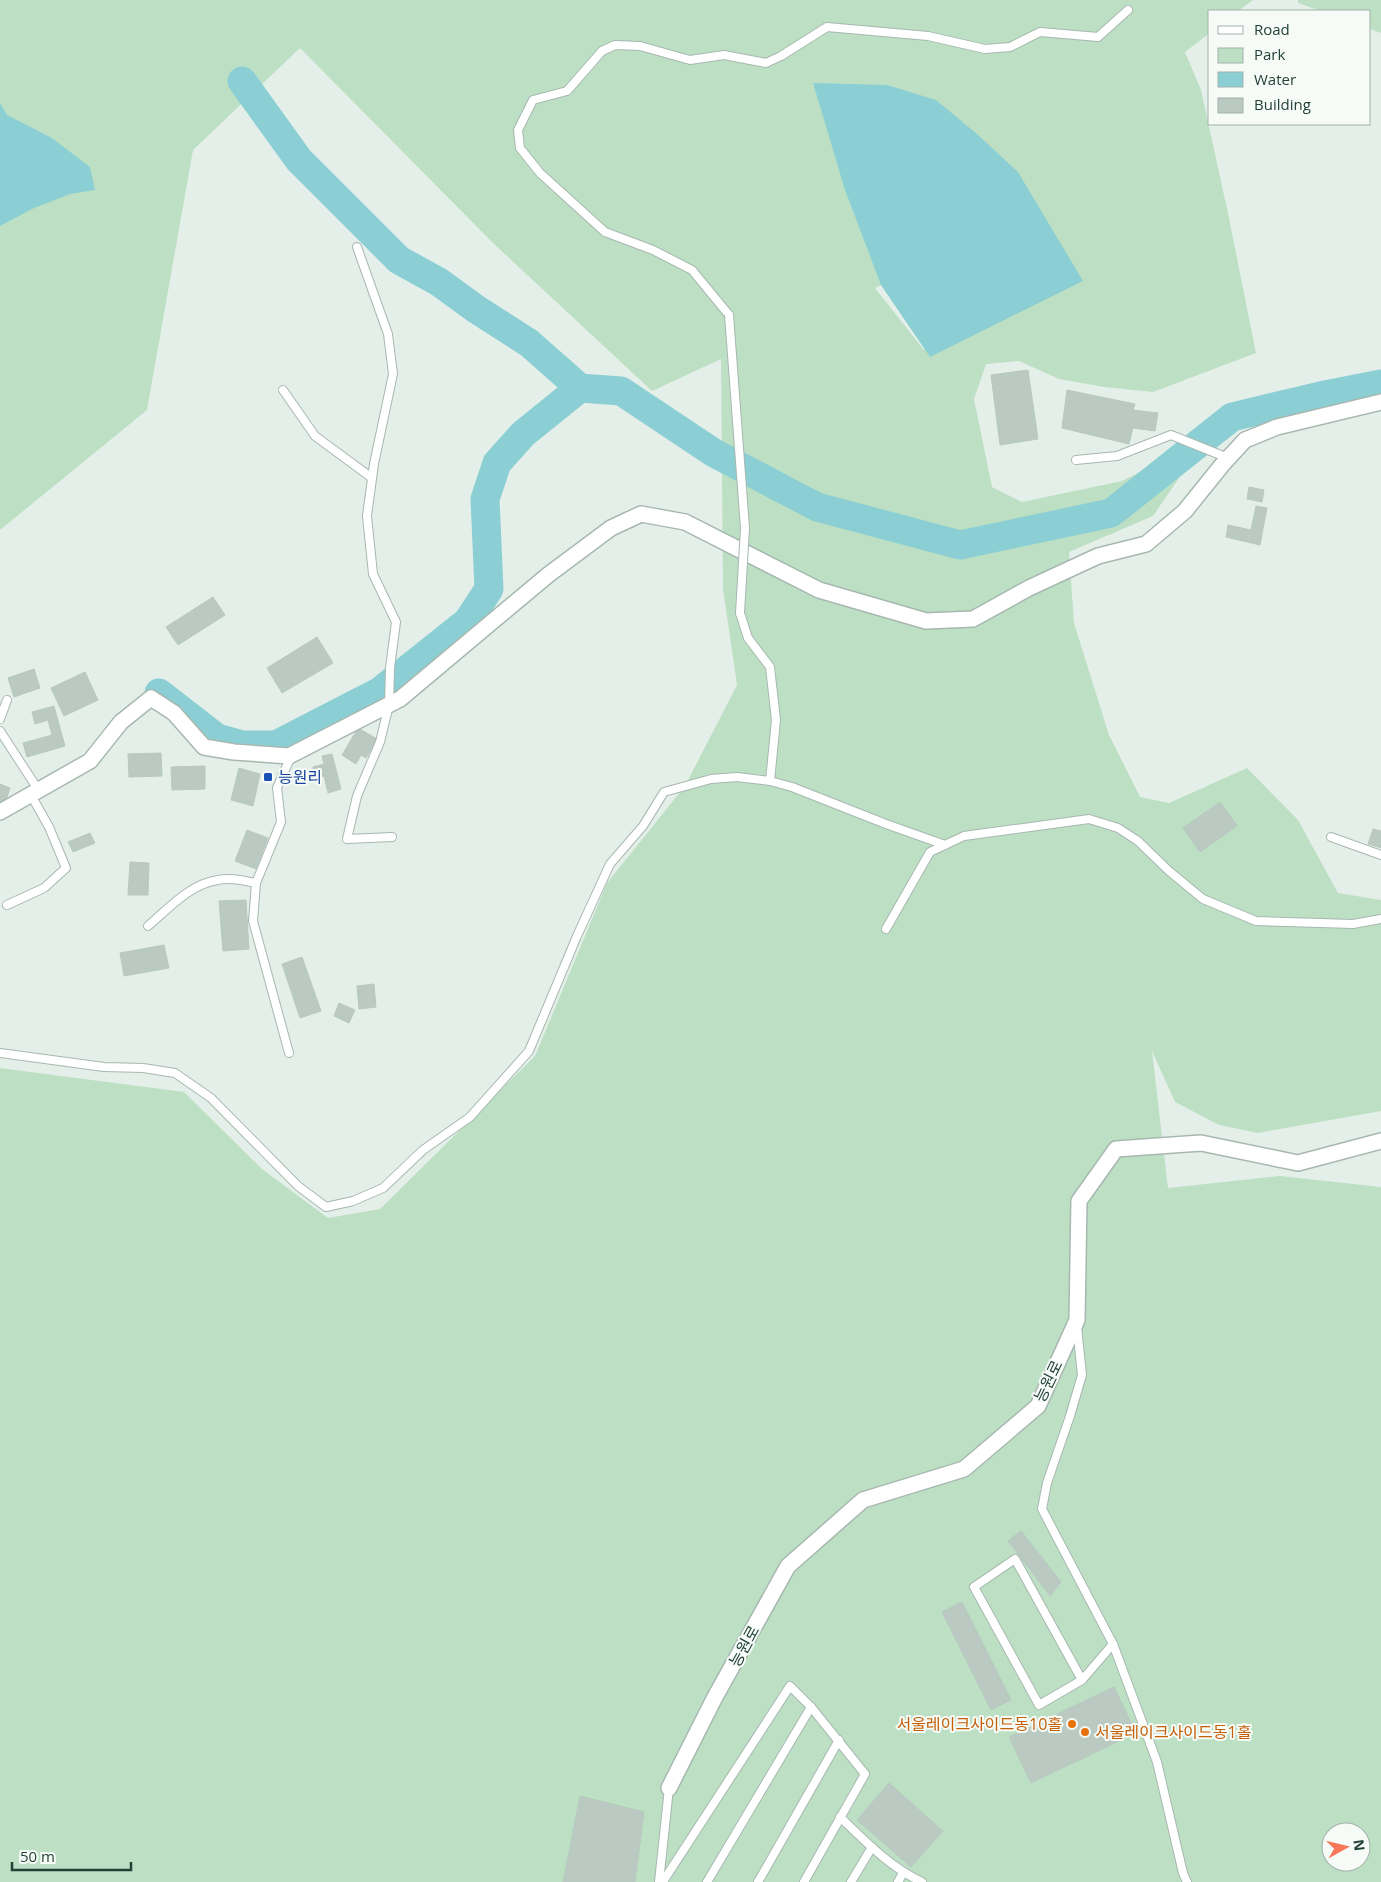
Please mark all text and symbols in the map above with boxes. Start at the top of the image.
legend [1208,10,1371,125]
text: Road [1254,19,1290,39]
text: Park [1254,44,1285,64]
text: Water [1254,69,1296,89]
text: Building [1254,94,1311,114]
place label: 능원리 [278,766,322,788]
marker: 능원리 [262,771,274,783]
street label: 능원로 [1028,1356,1068,1406]
street label: 능원로 [724,1621,764,1671]
place label: 서울레이크사이드동10홀 [897,1713,1062,1735]
marker: 서울레이크사이드동10홀 [1066,1718,1078,1730]
place label: 서울레이크사이드동1홀 [1095,1721,1252,1743]
marker: 서울레이크사이드동1홀 [1079,1726,1091,1738]
north arrow [1321,1822,1371,1872]
text: N [1349,1838,1370,1852]
scale bar [12,1840,131,1872]
text: 50 m [20,1846,55,1866]

